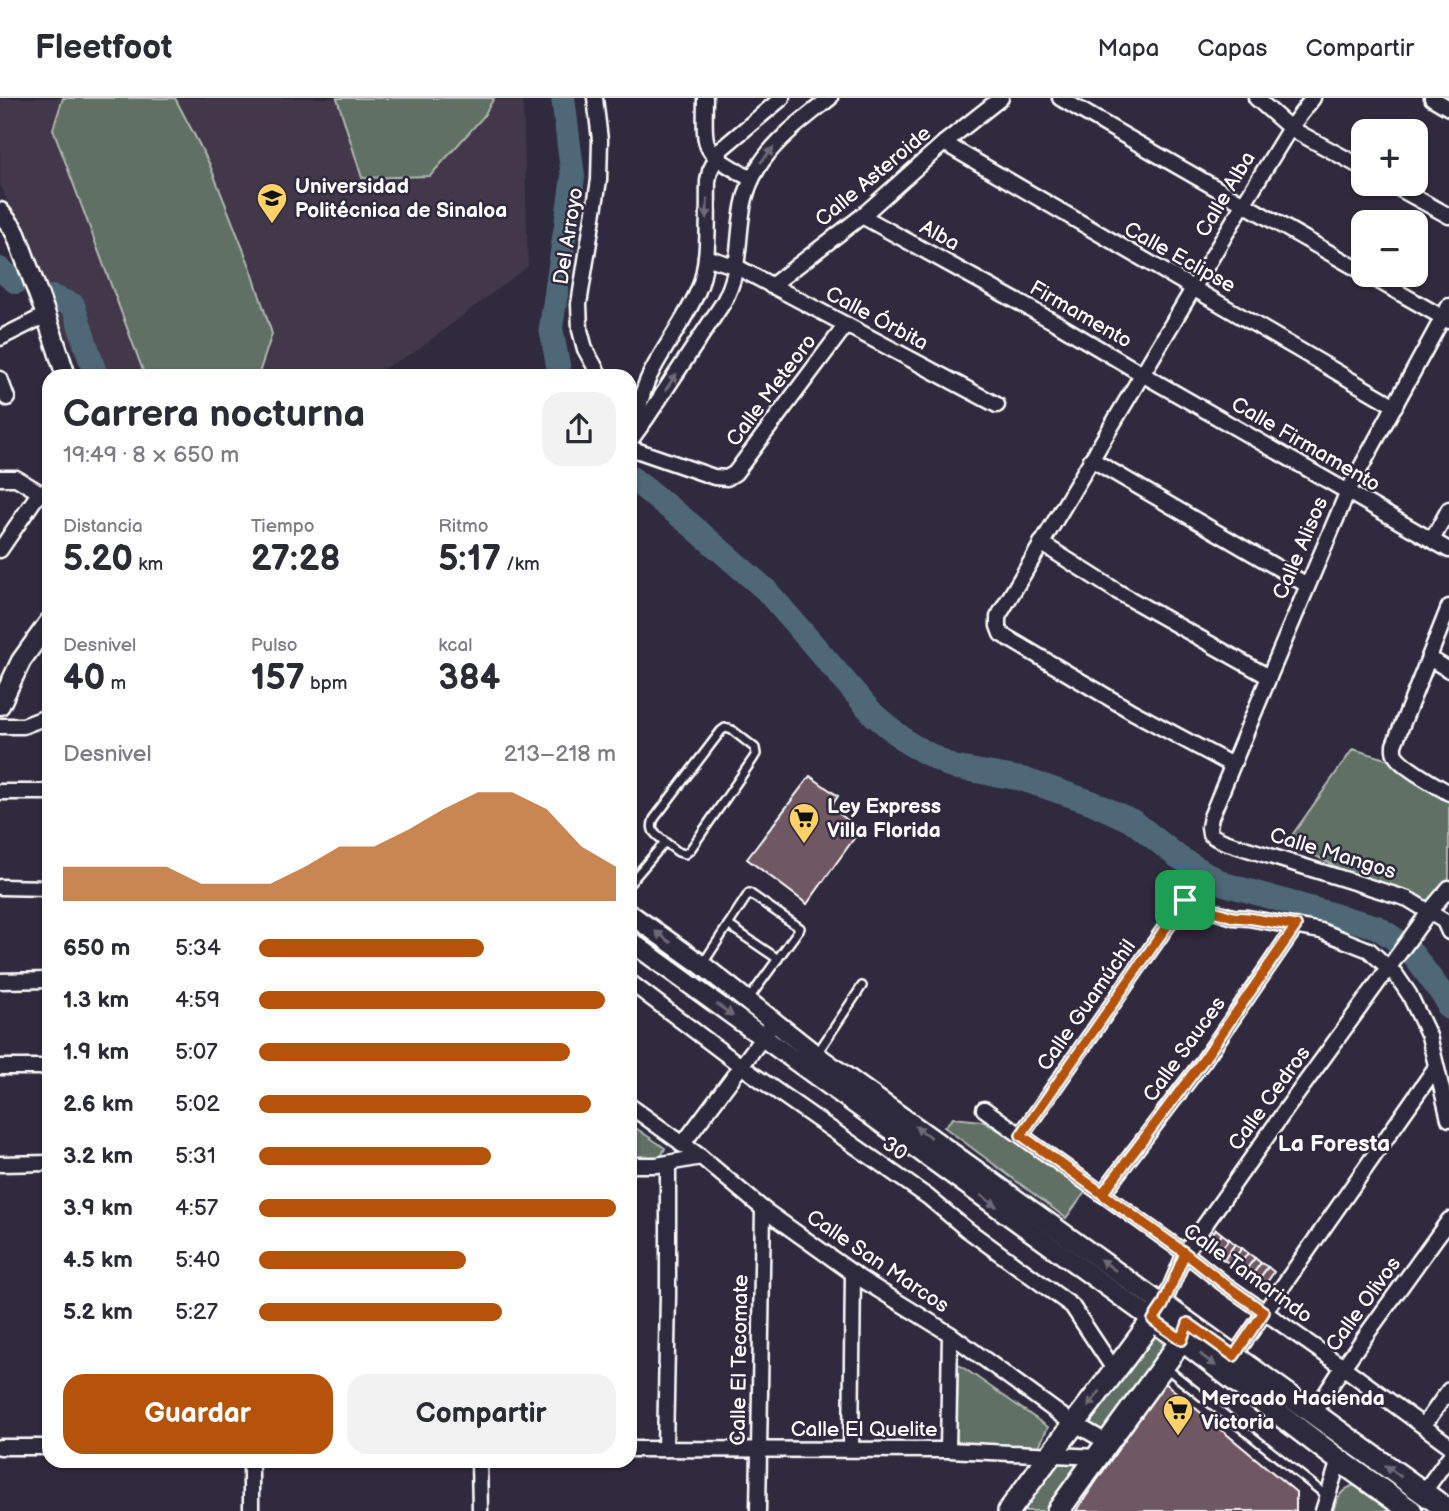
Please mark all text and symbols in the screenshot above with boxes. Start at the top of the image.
text: Fleetfoot [35,28,172,68]
text: Mapa [1098,34,1159,63]
text: Capas [1197,34,1267,63]
text: Compartir [1305,34,1414,63]
map controls [1351,119,1428,287]
button: + [1351,119,1428,196]
street label: Calle Asteroide [810,121,936,232]
one-way arrow [759,146,774,164]
street label: Calle Alba [1190,147,1261,242]
place label: Universidad Politécnica de Sinaloa [295,174,507,223]
school or university icon: Universidad Politécnica de Sinaloa [255,181,289,225]
street label: Del Arroyo [548,186,589,286]
one-way arrow [702,198,713,220]
button: − [1351,210,1428,287]
street label: Alba [916,215,964,256]
street label: Calle Eclipse [1120,216,1240,298]
street label: Firmamento [1025,275,1136,354]
street label: Calle Órbita [821,281,932,356]
street label: Calle Meteoro [721,329,822,451]
one-way arrow [664,373,678,391]
text: Carrera nocturna [63,392,365,437]
button: share [542,392,616,466]
street label: Calle Firmamento [1227,392,1385,497]
text: 19:49 · 8 × 650 m [63,441,239,469]
street label: Calle Alisos [1268,493,1333,603]
text: Distancia [63,515,143,538]
text: Tiempo [251,515,315,538]
text: Ritmo [438,515,489,538]
text: 5.20 [63,538,133,581]
text: 27:28 [251,538,340,581]
text: 5:17 [438,538,501,581]
text: km [133,553,163,576]
text: /km [501,553,540,576]
text: Desnivel [63,634,136,657]
text: Pulso [251,634,298,657]
text: kcal [438,634,472,657]
text: 40 [63,657,105,700]
text: 157 [251,657,305,700]
text: 384 [438,657,500,700]
text: m [105,672,126,695]
text: bpm [305,672,347,695]
text: Desnivel [63,740,152,768]
text: 213–218 m [504,740,616,768]
place label: Ley Express Villa Florida [827,794,941,843]
supermarket icon: Ley Express Villa Florida [787,801,821,845]
street label: Calle Mangos [1267,822,1399,885]
pin [1155,870,1215,930]
icon: arrive [1166,881,1204,919]
one-way arrow [654,930,672,944]
text: 650 m [63,934,130,962]
text: 5:34 [175,934,221,962]
street label: Calle Guamúchil [1032,935,1141,1076]
text: 1.3 km [63,986,129,1014]
text: 4:59 [175,986,220,1014]
street label: Calle Sauces [1138,992,1231,1107]
one-way arrow [716,1003,734,1017]
text: 1.9 km [63,1038,129,1066]
text: 5:07 [175,1038,218,1066]
street label: Calle Cedros [1223,1041,1316,1155]
text: 2.6 km [63,1090,134,1118]
text: 5:02 [175,1090,220,1118]
one-way arrow [914,1125,933,1139]
district label: La Foresta [1278,1130,1390,1158]
street label: 30 [877,1131,912,1166]
text: 3.2 km [63,1142,133,1170]
text: 5:31 [175,1142,216,1170]
one-way arrow [980,1193,998,1207]
text: 3.9 km [63,1194,133,1222]
text: 4:57 [175,1194,218,1222]
street label: Calle San Marcos [802,1204,954,1318]
street label: Calle Tamarindo [1178,1218,1317,1329]
text: 4.5 km [63,1246,133,1274]
text: 5:40 [175,1246,220,1274]
street label: Calle Olivos [1321,1252,1406,1357]
one-way arrow [1099,1258,1117,1272]
street label: Calle El Tecomate [726,1274,753,1446]
text: 5.2 km [63,1298,133,1326]
text: 5:27 [175,1298,218,1326]
one-way arrow [1199,1352,1217,1367]
button: Guardar [63,1374,333,1454]
button: Compartir [347,1374,616,1454]
place label: Mercado Hacienda Victoria [1201,1386,1385,1435]
one-way arrow [1087,1390,1101,1408]
supermarket icon: Mercado Hacienda Victoria [1161,1393,1195,1437]
street label: Calle El Quelite [791,1417,937,1442]
one-way arrow [1384,1464,1402,1478]

